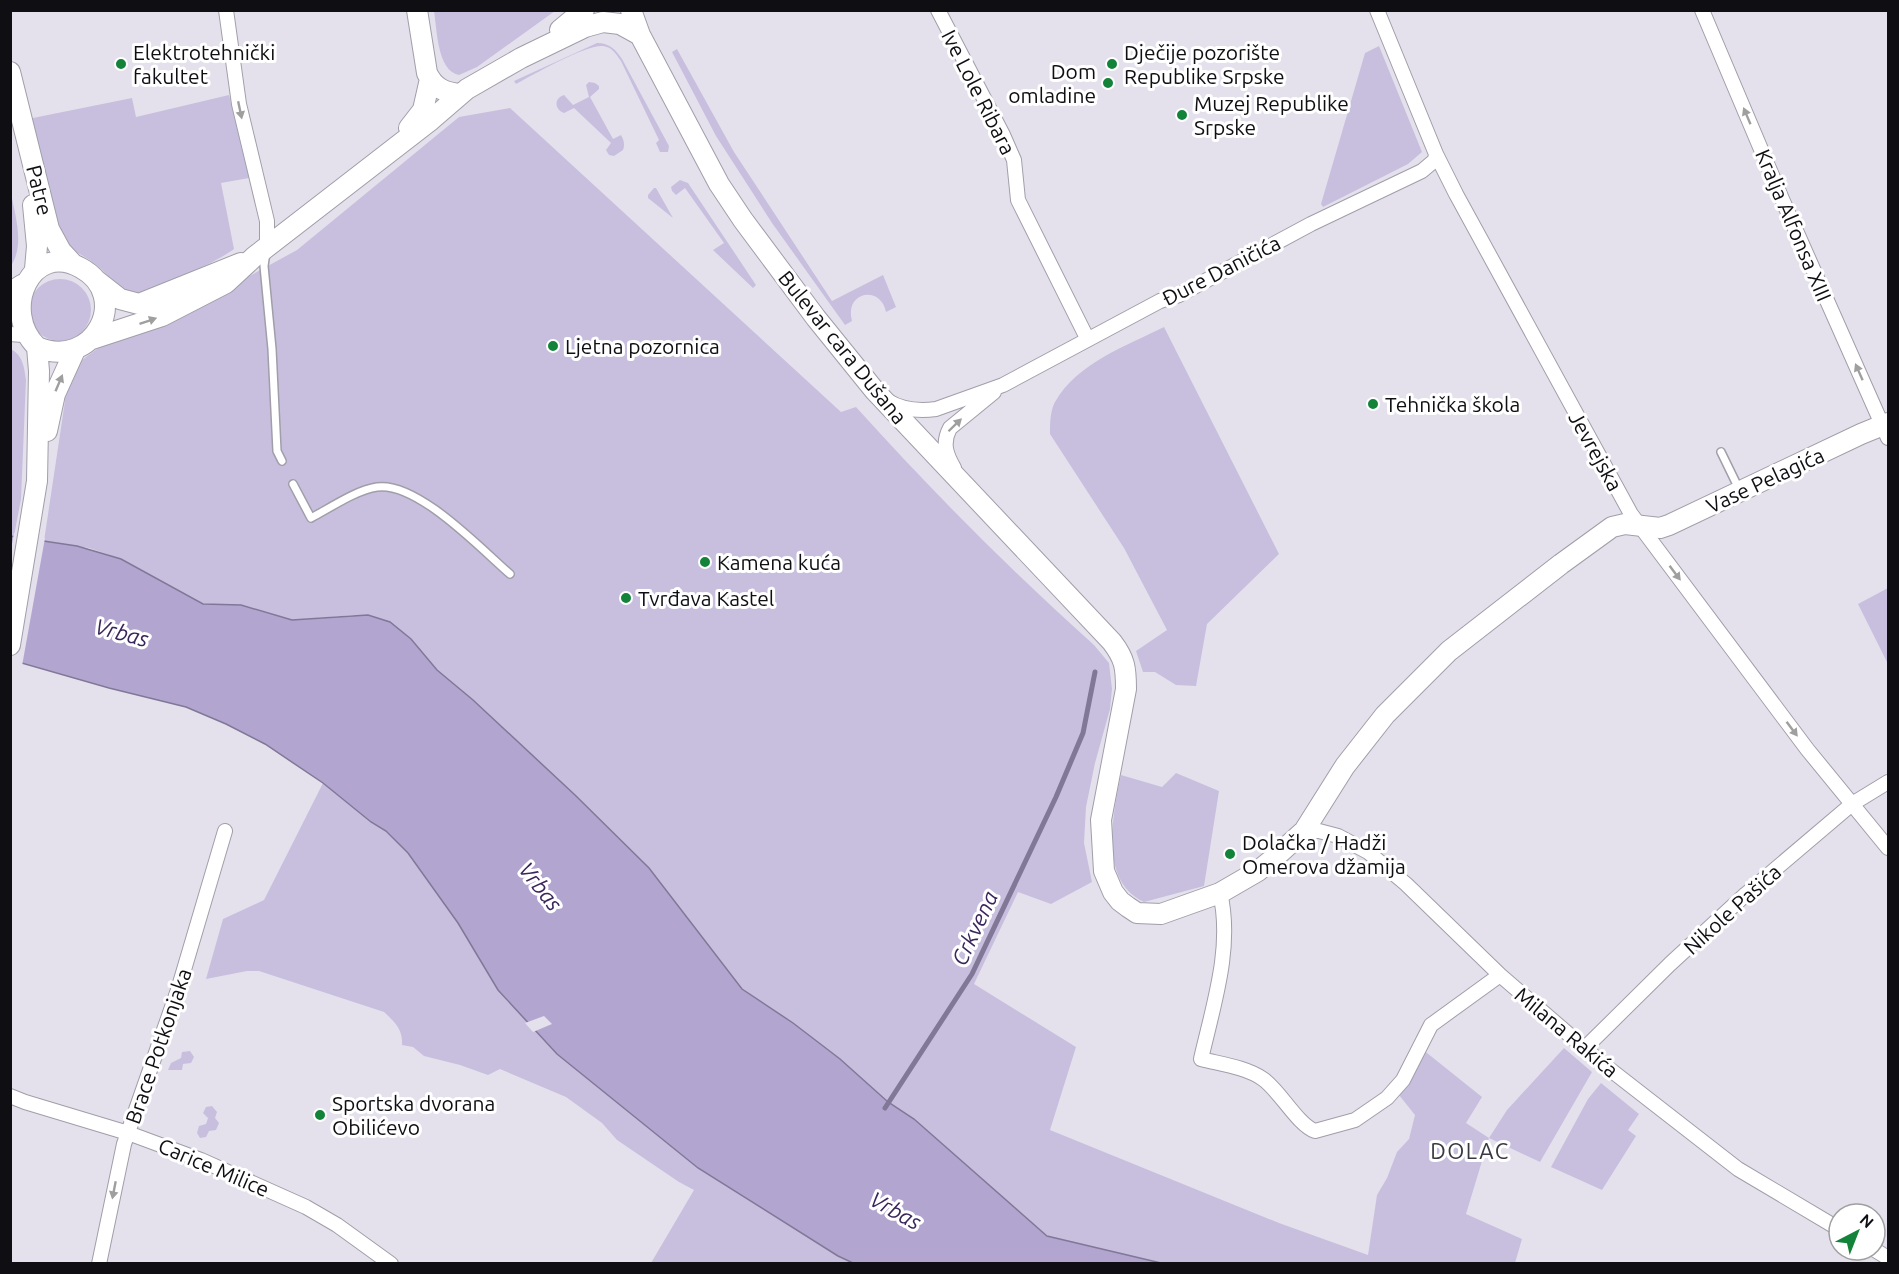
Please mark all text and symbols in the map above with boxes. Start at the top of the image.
street label: Ive Lole Ribara [937,26,1021,158]
place label: Elektrotehnički fakultet [133,40,275,88]
place label: Dječije pozorište Republike Srpske [1124,40,1285,88]
marker: Elektrotehnički fakultet [114,57,128,71]
marker: Dječije pozorište Republike Srpske [1105,57,1119,71]
place label: Dom omladine [1008,59,1096,107]
marker: Dom omladine [1101,76,1115,90]
place label: Muzej Republike Srpske [1194,91,1349,139]
one-way arrow [236,101,246,119]
marker: Muzej Republike Srpske [1175,108,1189,122]
one-way arrow [1743,108,1752,125]
street label: Kralja Alfonsa XIII [1751,145,1837,305]
street label: Patre [22,162,58,218]
street label: Đure Daničića [1158,230,1284,310]
street label: Bulevar cara Dušana [774,266,912,428]
one-way arrow [139,315,157,325]
place label: Ljetna pozornica [565,334,720,358]
marker: Ljetna pozornica [546,339,560,353]
one-way arrow [1854,364,1863,381]
one-way arrow [55,374,64,392]
place label: Tehnička škola [1385,392,1520,416]
marker: Tehnička škola [1366,397,1380,411]
street label: Jevrejska [1564,407,1628,495]
one-way arrow [947,418,961,432]
street label: Vase Pelagića [1702,442,1828,518]
place label: Kamena kuća [717,550,841,574]
marker: Kamena kuća [698,555,712,569]
one-way arrow [1669,566,1681,581]
place label: Tvrđava Kastel [638,586,774,610]
marker: Tvrđava Kastel [619,591,633,605]
water label: Vrbas [92,613,152,651]
one-way arrow [1786,722,1798,737]
place label: Dolačka / Hadži Omerova džamija [1242,830,1406,878]
marker: Dolačka / Hadži Omerova džamija [1223,847,1237,861]
water label: Vrbas [514,857,568,915]
street label: Nikole Pašića [1679,859,1785,959]
water label: Crkvena [946,887,1002,969]
street label: Brace Potkonjaka [120,965,196,1127]
street label: Milana Rakića [1511,982,1623,1082]
place label: Sportska dvorana Obilićevo [332,1091,495,1139]
marker: Sportska dvorana Obilićevo [313,1108,327,1122]
street label: Carice Milice [155,1133,273,1201]
district label: DOLAC [1430,1138,1510,1163]
one-way arrow [109,1180,119,1199]
water label: Vrbas [866,1186,926,1234]
north arrow [1827,1202,1887,1262]
text: N [1857,1210,1877,1232]

